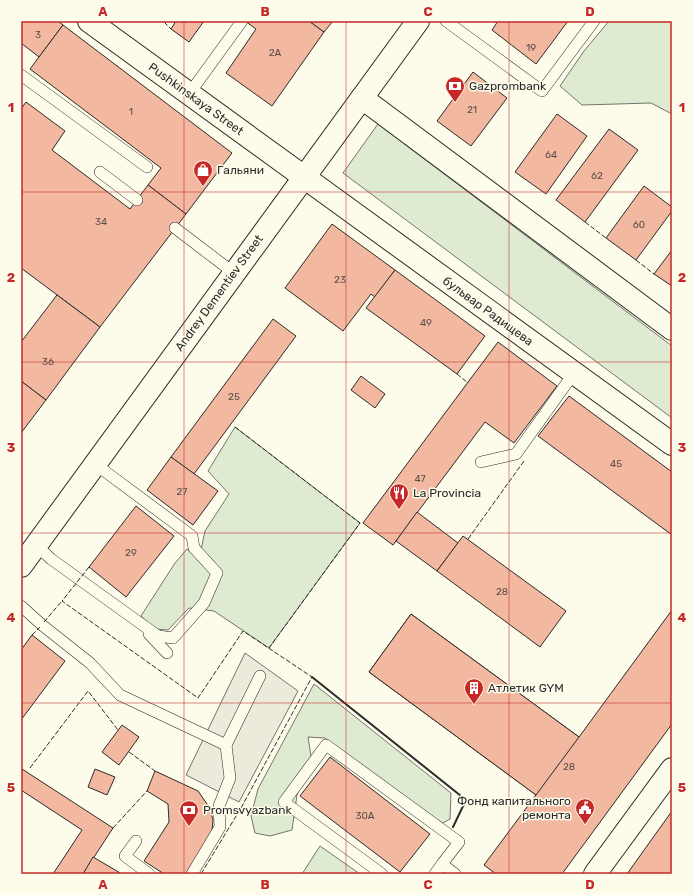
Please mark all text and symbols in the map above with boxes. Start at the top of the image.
text: A [98,4,108,19]
text: B [260,4,270,19]
text: C [423,4,433,19]
text: D [585,4,595,19]
house number: 3 [35,29,41,41]
house number: 19 [526,42,536,54]
house number: 2А [269,47,282,59]
street label: Pushkinskaya Street [146,60,246,138]
bank icon: Gazprombank [444,75,466,103]
place label: Gazprombank [469,79,547,93]
text: 1 [8,100,14,115]
text: 1 [679,100,685,115]
house number: 21 [467,104,477,116]
house number: 1 [129,106,133,118]
house number: 64 [545,149,557,161]
shop icon: Гальяни [192,159,214,187]
place label: Гальяни [217,163,264,177]
house number: 62 [591,170,603,182]
house number: 34 [95,216,107,228]
house number: 60 [633,219,645,231]
street label: Andrey Dementiev Street [172,232,266,354]
text: 2 [7,270,15,285]
text: 2 [678,270,686,285]
house number: 23 [334,274,346,286]
street label: бульвар Радищева [440,274,536,348]
house number: 49 [420,317,432,329]
house number: 36 [42,356,54,368]
house number: 25 [228,391,240,403]
text: 3 [7,440,16,455]
text: 3 [678,440,687,455]
house number: 45 [610,458,622,470]
house number: 47 [414,473,426,485]
restaurant icon: La Provincia [388,482,410,510]
house number: 27 [177,486,188,498]
place label: La Provincia [413,486,481,500]
house number: 29 [125,547,137,559]
house number: 28 [496,586,508,598]
text: 4 [7,610,16,625]
text: 4 [678,610,687,625]
building icon: Атлетик GYM [463,677,485,705]
place label: Атлетик GYM [488,681,564,695]
house number: 28 [563,761,575,773]
text: 5 [7,780,15,795]
text: 5 [678,780,686,795]
place label: Фонд капитального ремонта [457,794,571,822]
public building icon: Фонд капитального ремонта [574,797,596,825]
bank icon: Promsvyazbank [178,799,200,827]
place label: Promsvyazbank [203,803,292,817]
house number: 30А [355,810,375,822]
text: A [98,877,108,892]
text: B [260,877,270,892]
text: C [423,877,433,892]
text: D [585,877,595,892]

